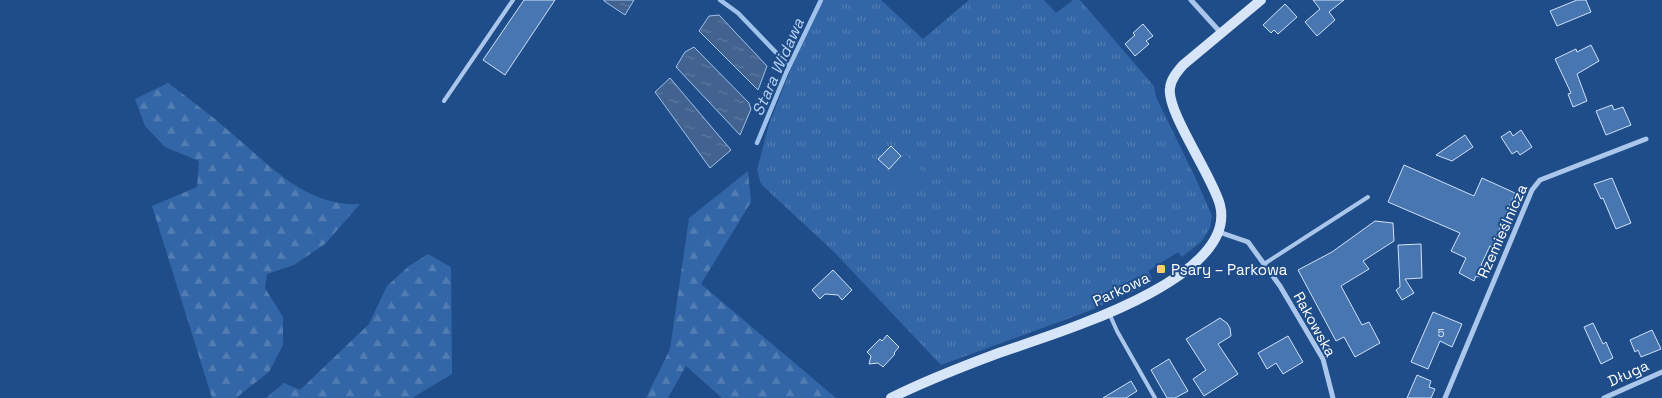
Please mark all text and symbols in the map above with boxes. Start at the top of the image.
water label: Stara Widawa [747,14,809,119]
street label: Rzemieślnicza [1473,181,1531,281]
place label: Psary – Parkowa [1171,260,1288,279]
marker: Psary – Parkowa [1155,263,1167,275]
street label: Parkowa [1090,267,1153,310]
street label: Rakowska [1289,288,1341,360]
house number: 5 [1437,325,1445,341]
street label: Długa [1605,355,1652,390]

